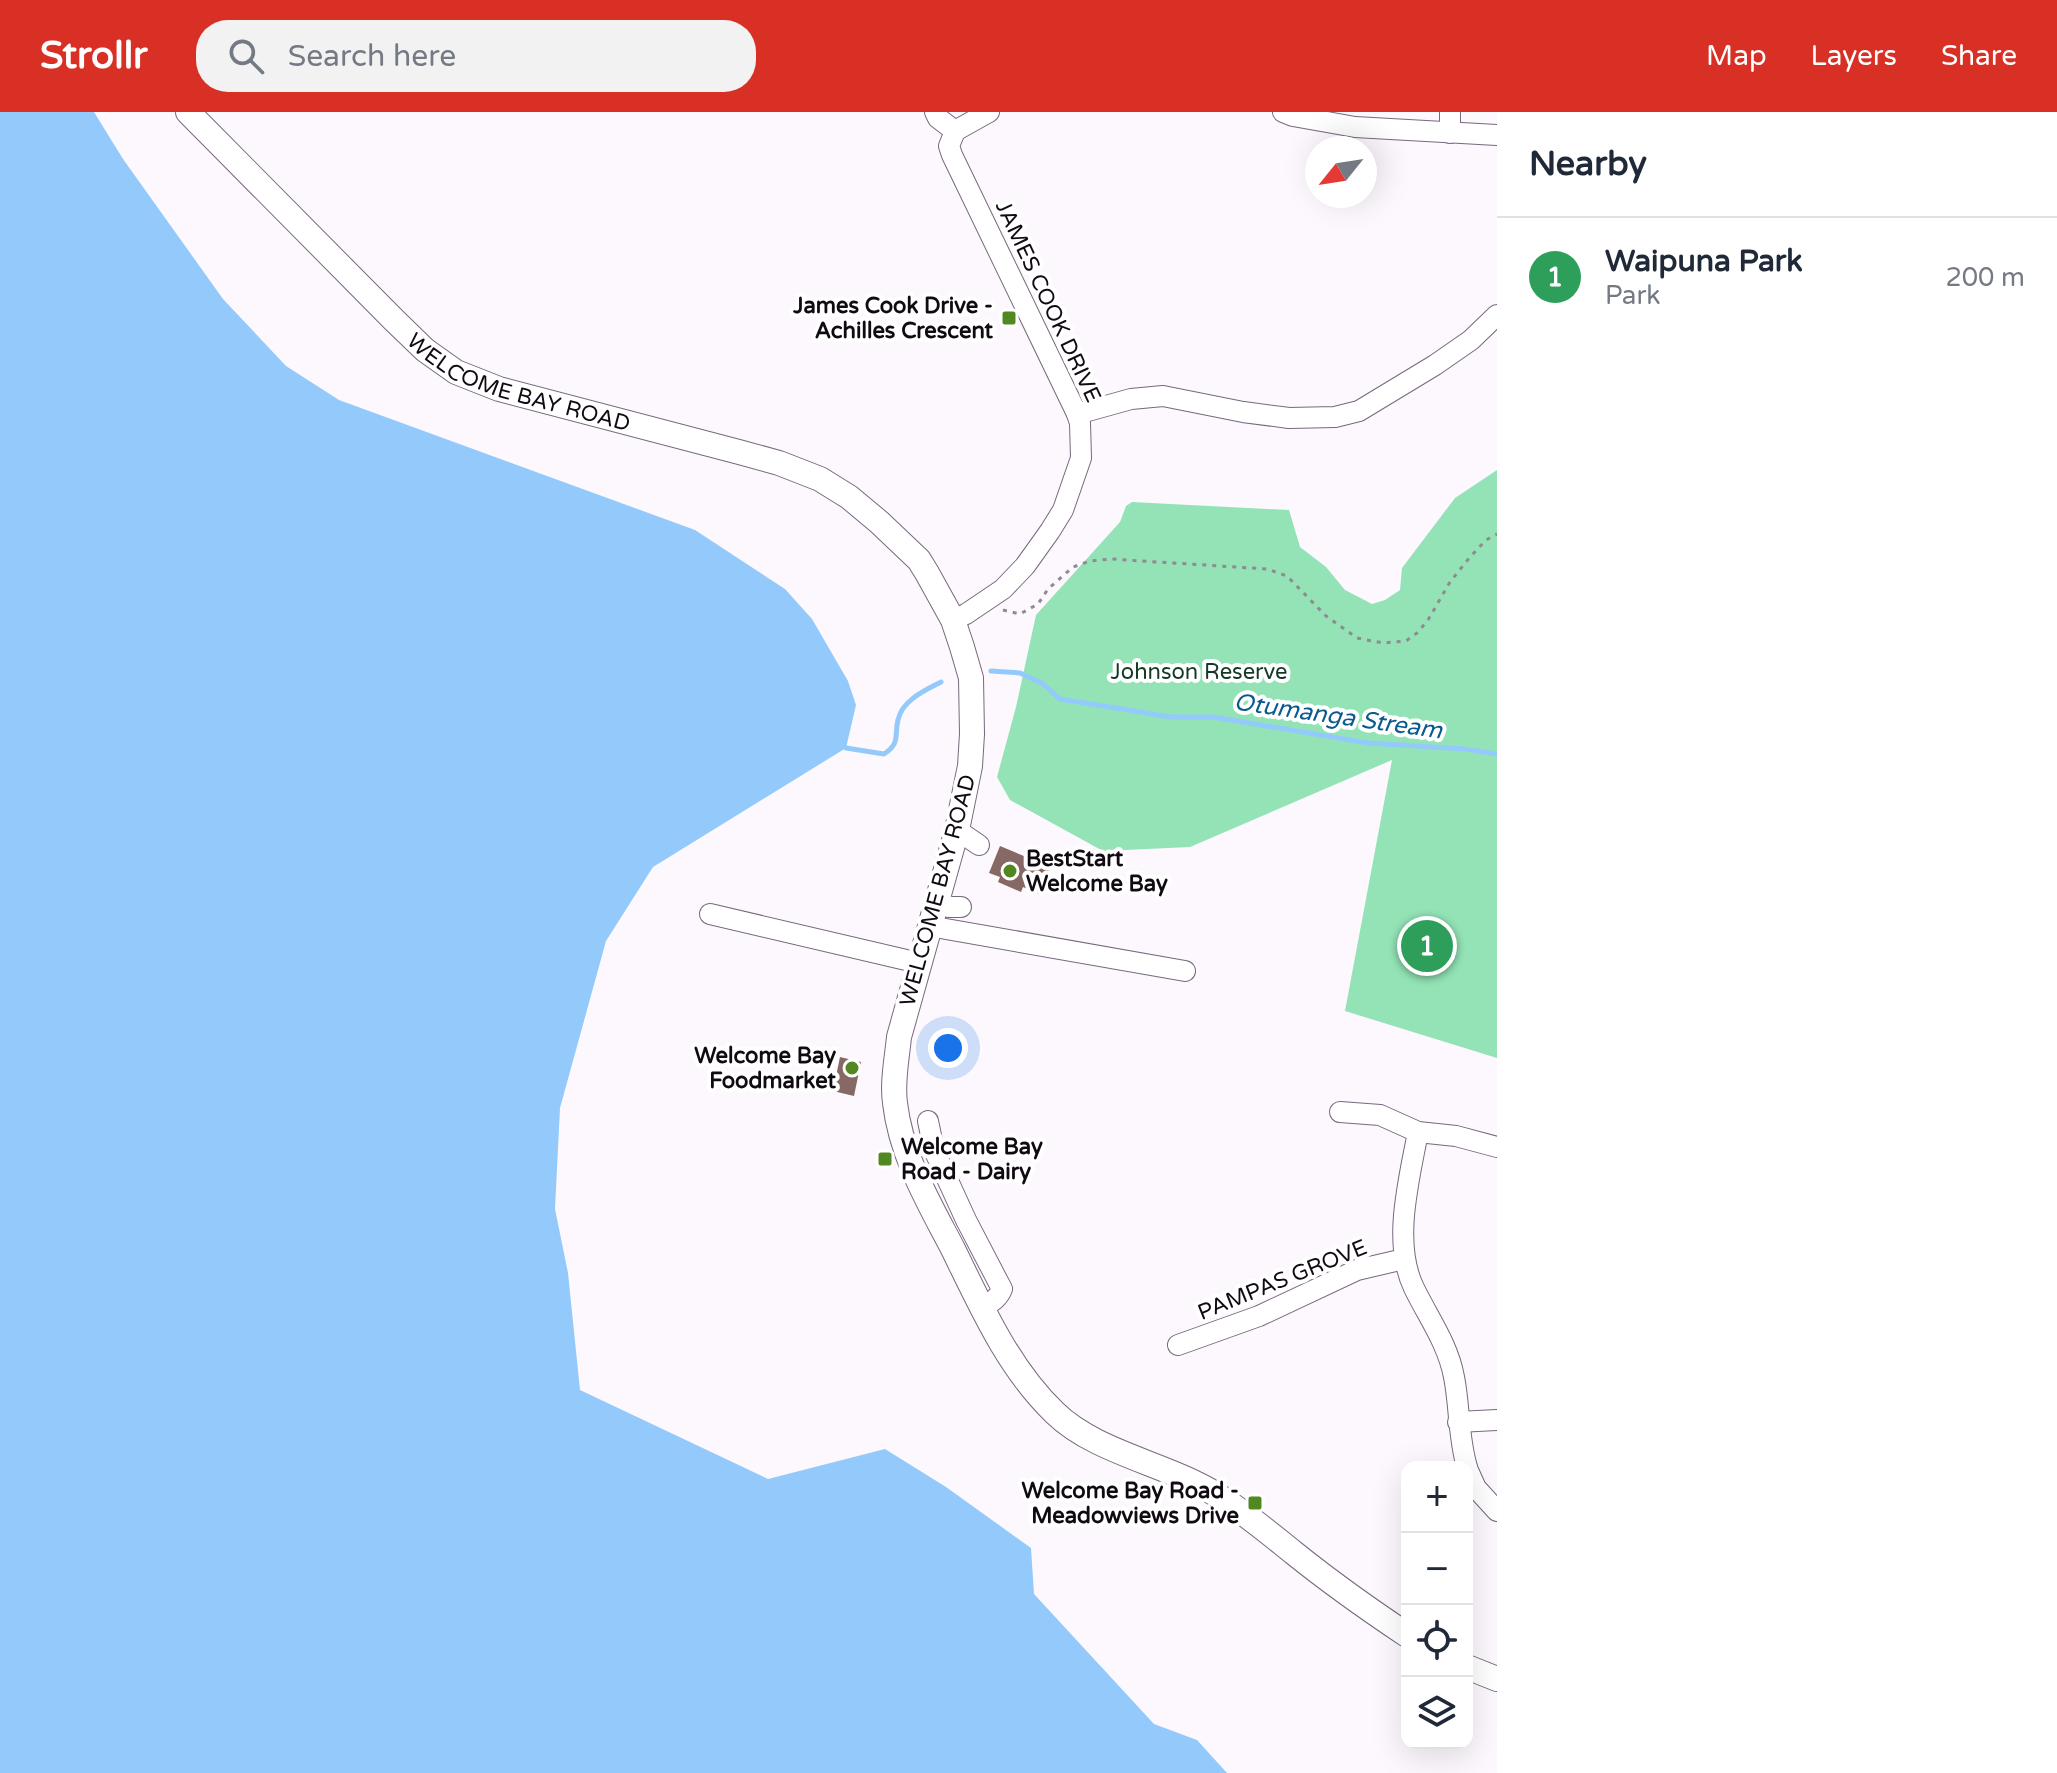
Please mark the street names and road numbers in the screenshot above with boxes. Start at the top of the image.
street label: JAMES COOK DRIVE [990,196,1106,407]
street label: WELCOME BAY ROAD [401,328,633,437]
street label: WELCOME BAY ROAD [894,772,981,1009]
street label: PAMPAS GROVE [1194,1234,1371,1326]

